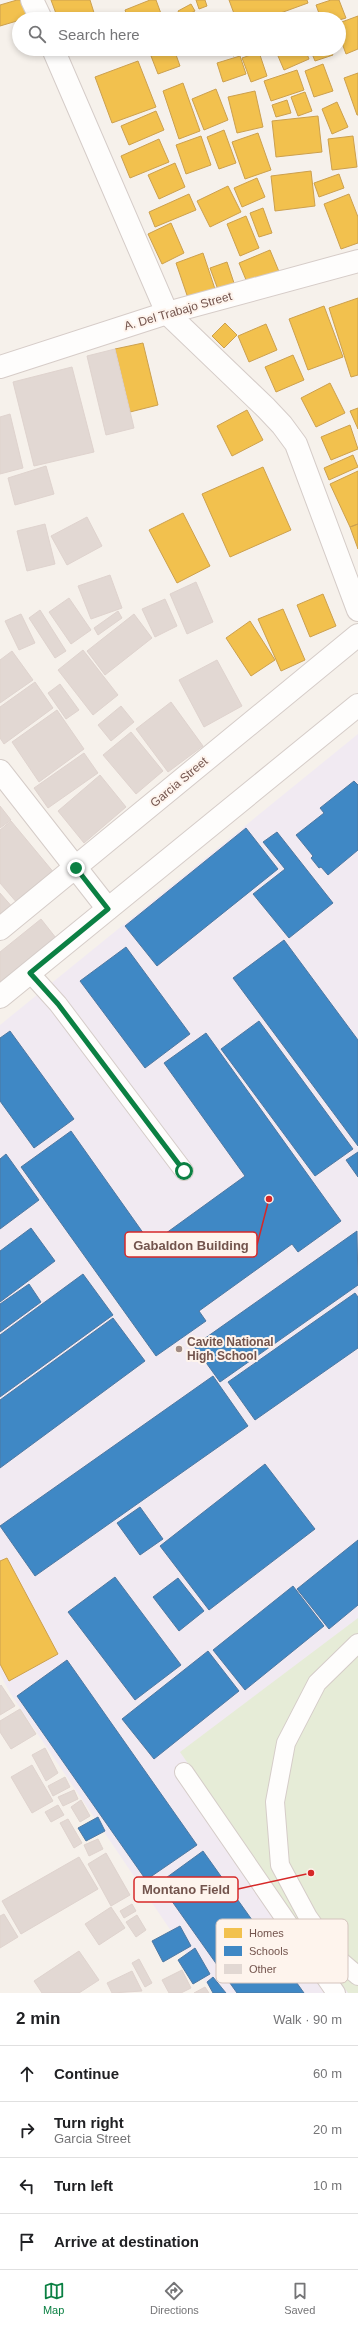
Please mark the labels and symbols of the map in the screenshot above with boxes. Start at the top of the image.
street label: A. Del Trabajo Street [123,289,234,333]
street label: Garcia Street [147,753,211,810]
route end [67,859,85,877]
route start [175,1162,193,1180]
callout: Gabaldon Building [125,1232,257,1257]
text: Gabaldon Building [133,1238,249,1253]
place label: Cavite National High School [187,1335,274,1363]
marker: Cavite National High School [174,1344,184,1354]
callout: Montano Field [134,1877,238,1902]
text: Montano Field [142,1882,230,1897]
legend [216,1919,348,1983]
text: Homes [249,1927,284,1939]
text: Schools [249,1945,289,1957]
text: Other [249,1963,277,1975]

